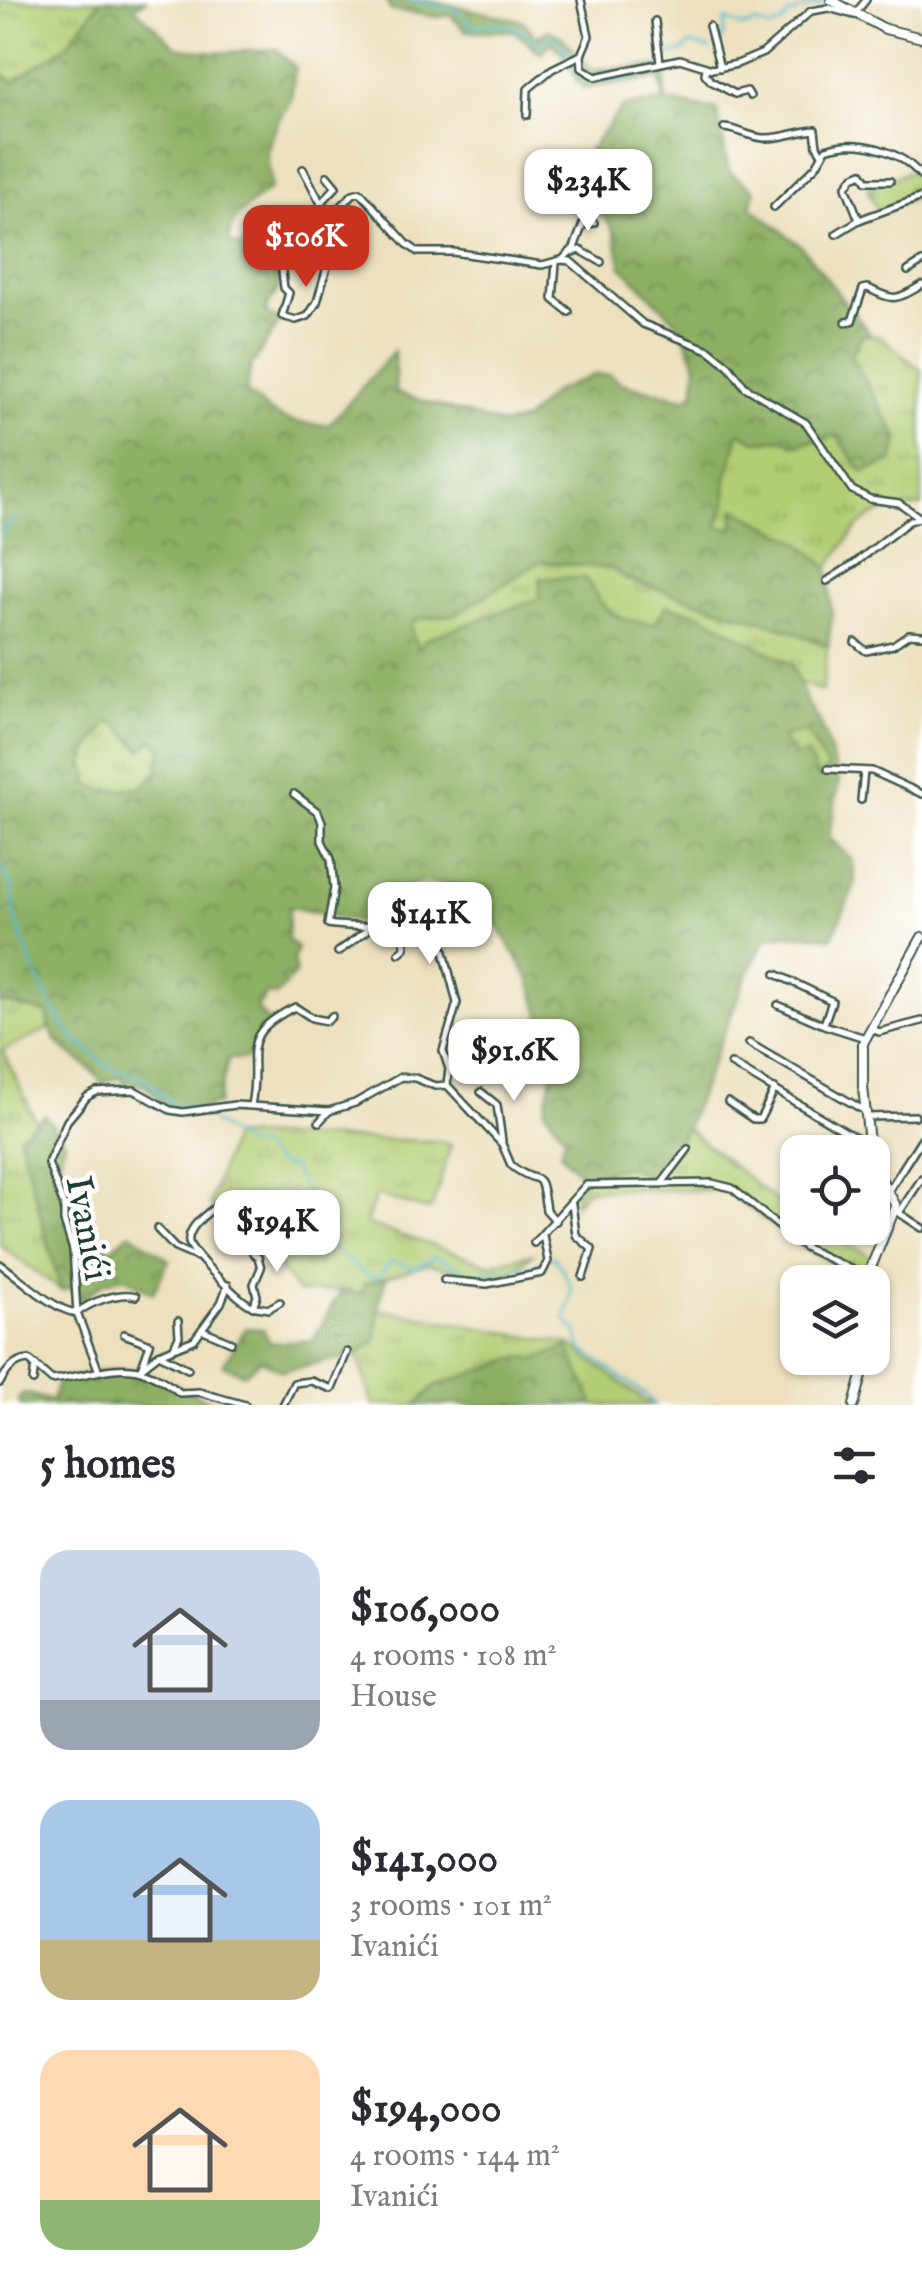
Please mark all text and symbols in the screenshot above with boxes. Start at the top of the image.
pin: $234K [518,149,658,234]
text: $234K [546,161,630,202]
pin: $106K [236,205,376,290]
text: $106K [265,217,347,258]
pin: $141K [360,882,500,967]
text: $141K [390,894,470,935]
pin: $91.6K [433,1019,595,1104]
text: $91.6K [471,1031,558,1072]
map controls [780,1135,890,1375]
button: locate [780,1135,890,1245]
street label: Ivanići [52,1172,120,1285]
pin: $194K [207,1190,347,1275]
text: $194K [236,1202,318,1243]
button: layers [780,1265,890,1375]
icon: filters [827,1438,882,1493]
text: 5 homes [40,1439,176,1492]
text: $106,000 [350,1583,500,1636]
icon: home [120,1590,240,1710]
text: 4 rooms · 108 m² [350,1636,557,1677]
text: House [350,1677,437,1718]
text: $141,000 [350,1833,498,1886]
icon: home [120,1840,240,1960]
text: 3 rooms · 101 m² [350,1886,552,1927]
text: Ivanići [350,1927,439,1968]
text: $194,000 [350,2083,502,2136]
icon: home [120,2090,240,2210]
text: 4 rooms · 144 m² [350,2136,560,2177]
text: Ivanići [350,2177,439,2218]

